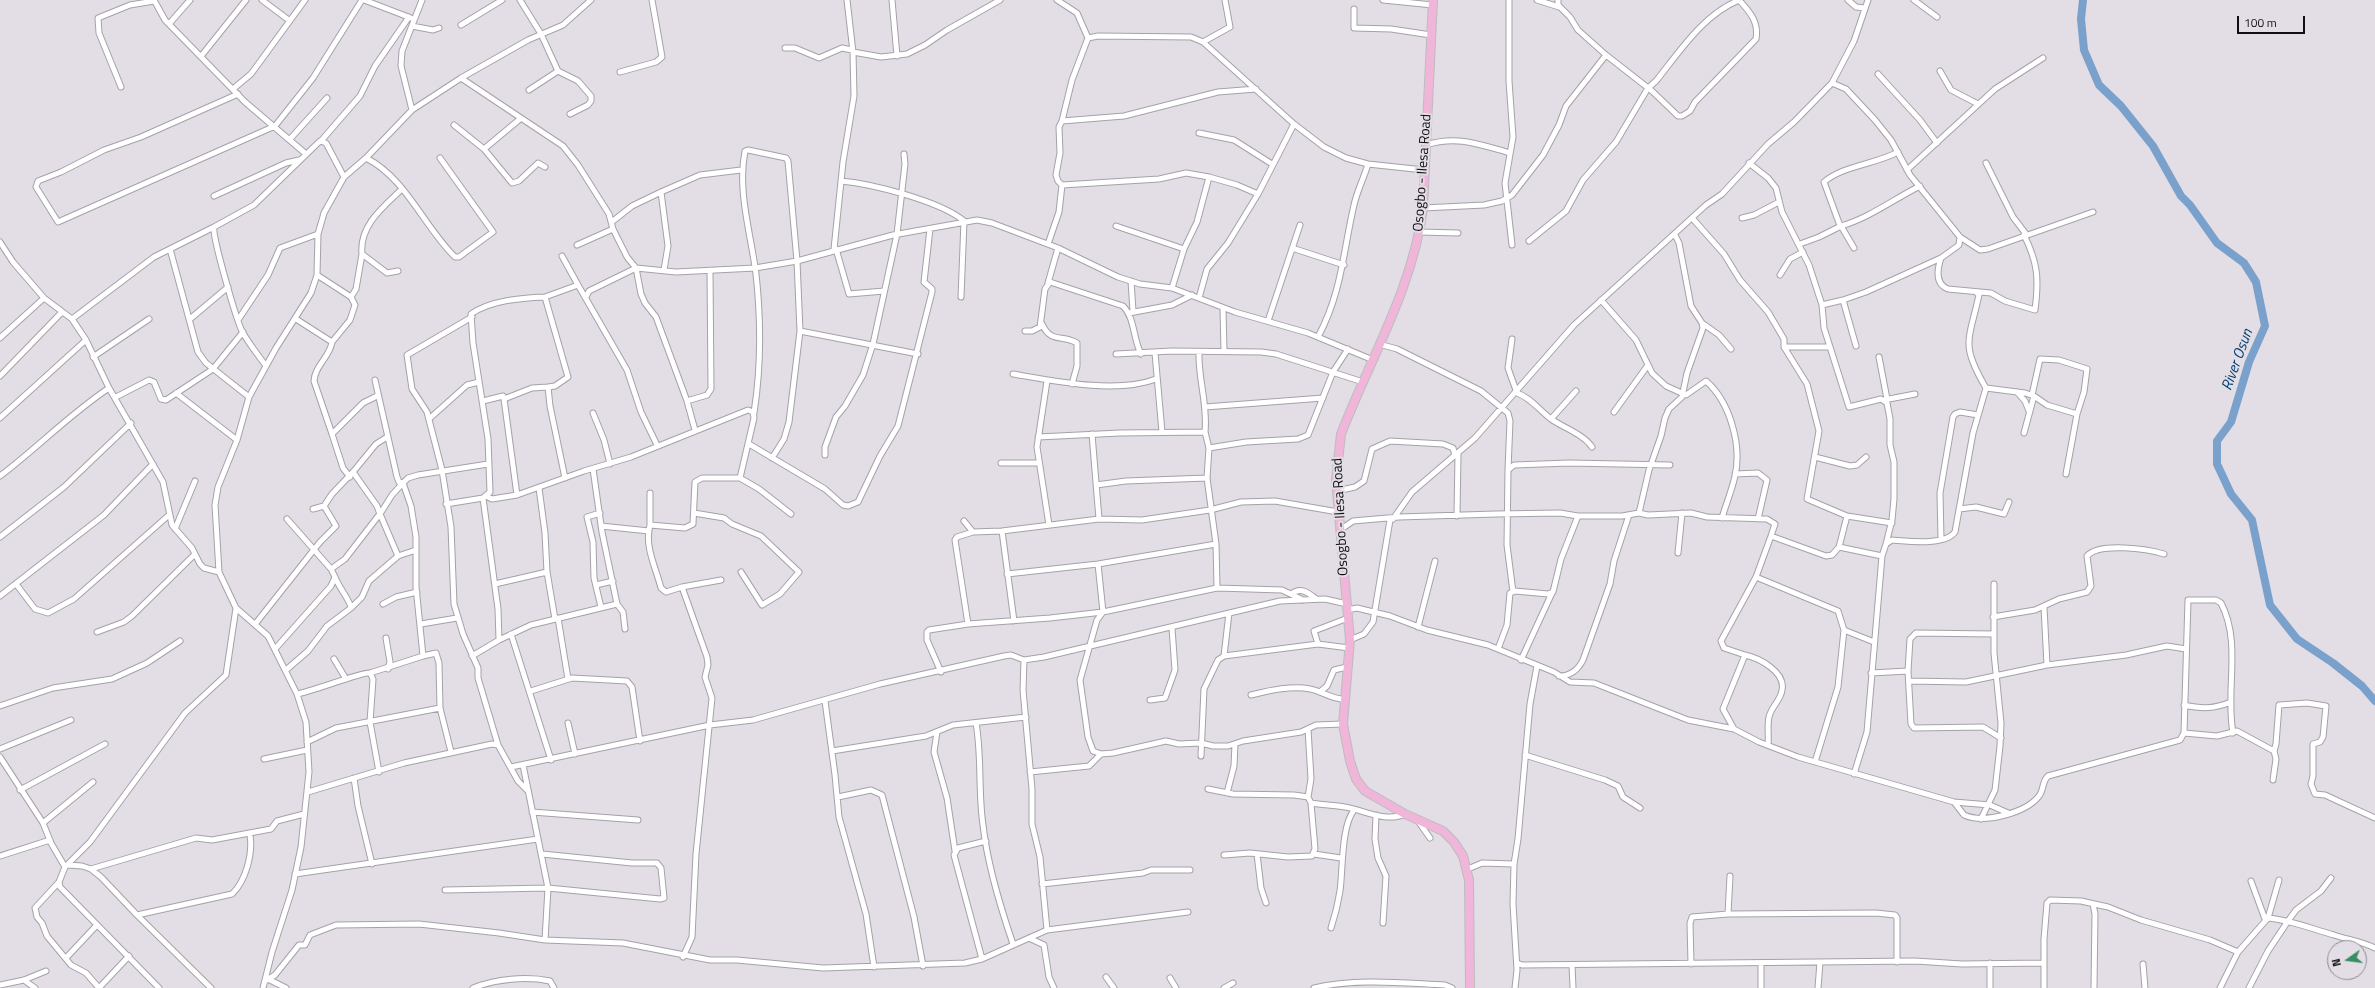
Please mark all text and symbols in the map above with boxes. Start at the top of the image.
scale bar [2239,8,2307,34]
text: 100 m [2244,13,2277,32]
street label: Osogbo - Ilesa Road [1411,114,1435,232]
water label: River Osun [2219,327,2257,393]
street label: Osogbo - Ilesa Road [1330,458,1352,576]
north arrow [2327,940,2367,980]
text: N [2328,957,2345,968]

